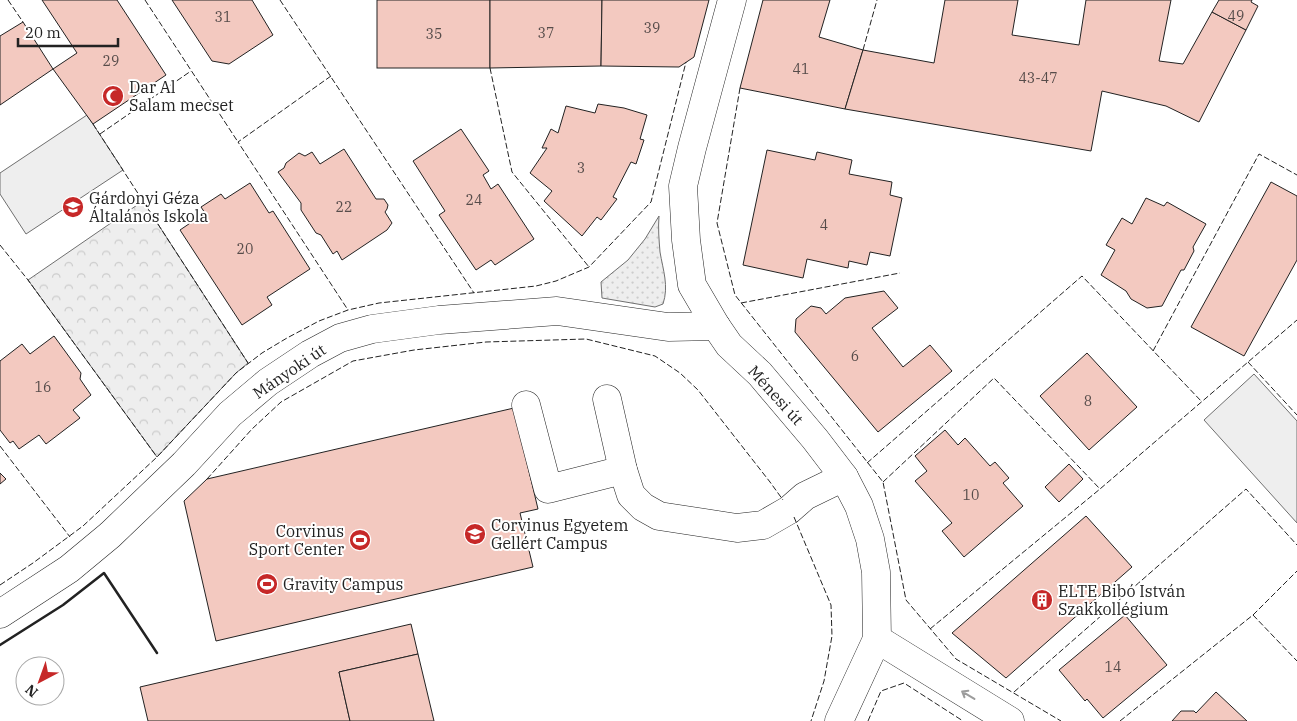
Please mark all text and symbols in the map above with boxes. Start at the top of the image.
house number: 49 [1228,7,1244,25]
house number: 31 [215,8,231,26]
scale bar [18,15,118,47]
house number: 39 [644,19,660,37]
text: 20 m [25,23,61,42]
house number: 37 [538,24,554,42]
house number: 35 [426,25,442,43]
house number: 29 [103,52,119,70]
house number: 41 [793,60,809,78]
house number: 43-47 [1018,69,1058,87]
place label: Dar Al Salam mecset [129,77,234,115]
mosque icon: Dar Al Salam mecset [101,84,125,108]
house number: 3 [577,159,585,177]
place label: Gárdonyi Géza Általános Iskola [89,188,209,226]
house number: 24 [466,191,482,209]
school or university icon: Gárdonyi Géza Általános Iskola [61,195,85,219]
house number: 22 [336,198,352,216]
house number: 4 [820,216,828,234]
house number: 20 [237,240,253,258]
street label: Mányoki út [249,339,330,403]
house number: 6 [851,347,859,365]
street label: Ménesi út [744,361,808,429]
house number: 16 [35,378,51,396]
house number: 8 [1084,392,1092,410]
house number: 10 [963,486,979,504]
place label: Corvinus Egyetem Gellért Campus [491,515,628,553]
place label: Corvinus Sport Center [249,521,344,559]
school or university icon: Corvinus Egyetem Gellért Campus [463,522,487,546]
sports icon: Corvinus Sport Center [348,528,372,552]
sports icon: Gravity Campus [255,572,279,596]
place label: Gravity Campus [283,574,403,594]
place label: ELTE Bibó István Szakkollégium [1058,581,1185,619]
building icon: ELTE Bibó István Szakkollégium [1030,588,1054,612]
north arrow [15,656,65,706]
house number: 14 [1105,658,1121,676]
text: N [21,680,42,701]
one-way arrow [962,689,976,699]

